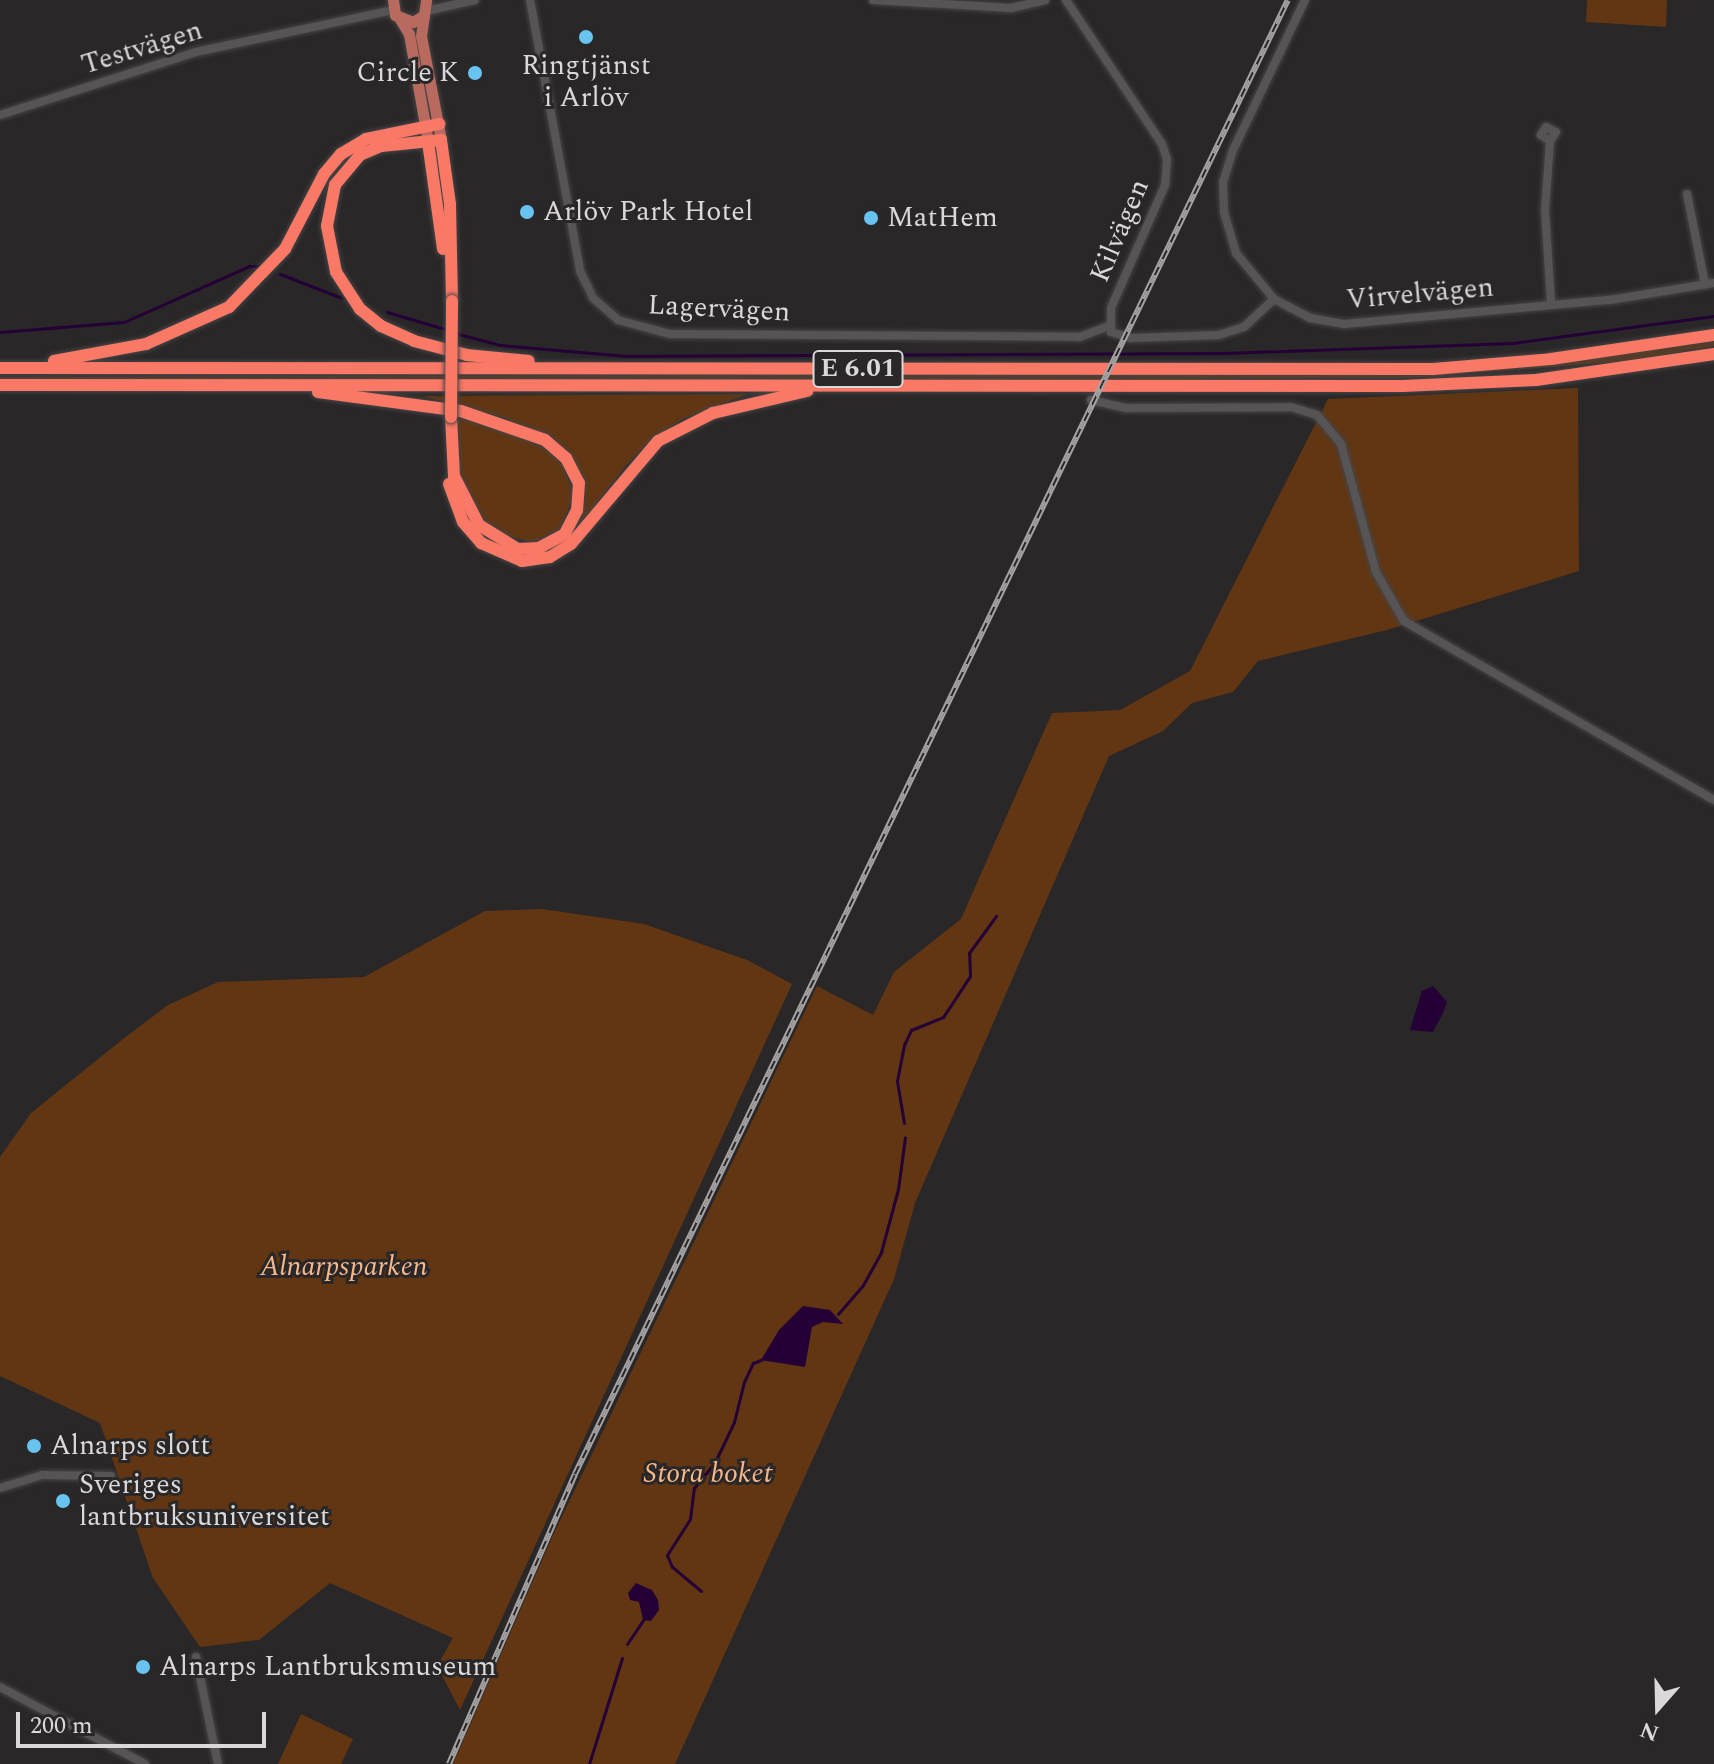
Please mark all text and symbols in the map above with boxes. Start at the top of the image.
street label: Testvägen [78,14,206,82]
marker: Ringtjänst i Arlöv [577,28,595,46]
place label: Ringtjänst i Arlöv [521,49,651,115]
place label: Circle K [356,56,459,90]
marker: Circle K [466,64,484,82]
street label: Kilvägen [1083,174,1157,288]
place label: Arlöv Park Hotel [543,195,753,229]
place label: MatHem [887,201,998,235]
marker: Arlöv Park Hotel [518,203,536,221]
marker: MatHem [862,209,880,227]
street label: Virvelvägen [1345,271,1495,317]
street label: Lagervägen [647,288,791,330]
road number: E 6.01 [812,347,904,391]
park label: Alnarpsparken [260,1250,428,1284]
place label: Alnarps slott [50,1429,210,1463]
marker: Alnarps slott [25,1437,43,1455]
park label: Stora boket [644,1457,772,1491]
place label: Sveriges lantbruksuniversitet [79,1468,330,1534]
marker: Sveriges lantbruksuniversitet [54,1492,72,1510]
place label: Alnarps Lantbruksmuseum [159,1650,496,1684]
marker: Alnarps Lantbruksmuseum [134,1658,152,1676]
north arrow [1618,1668,1698,1748]
scale bar [20,1696,270,1746]
text: 200 m [30,1708,93,1744]
text: N [1636,1712,1664,1750]

